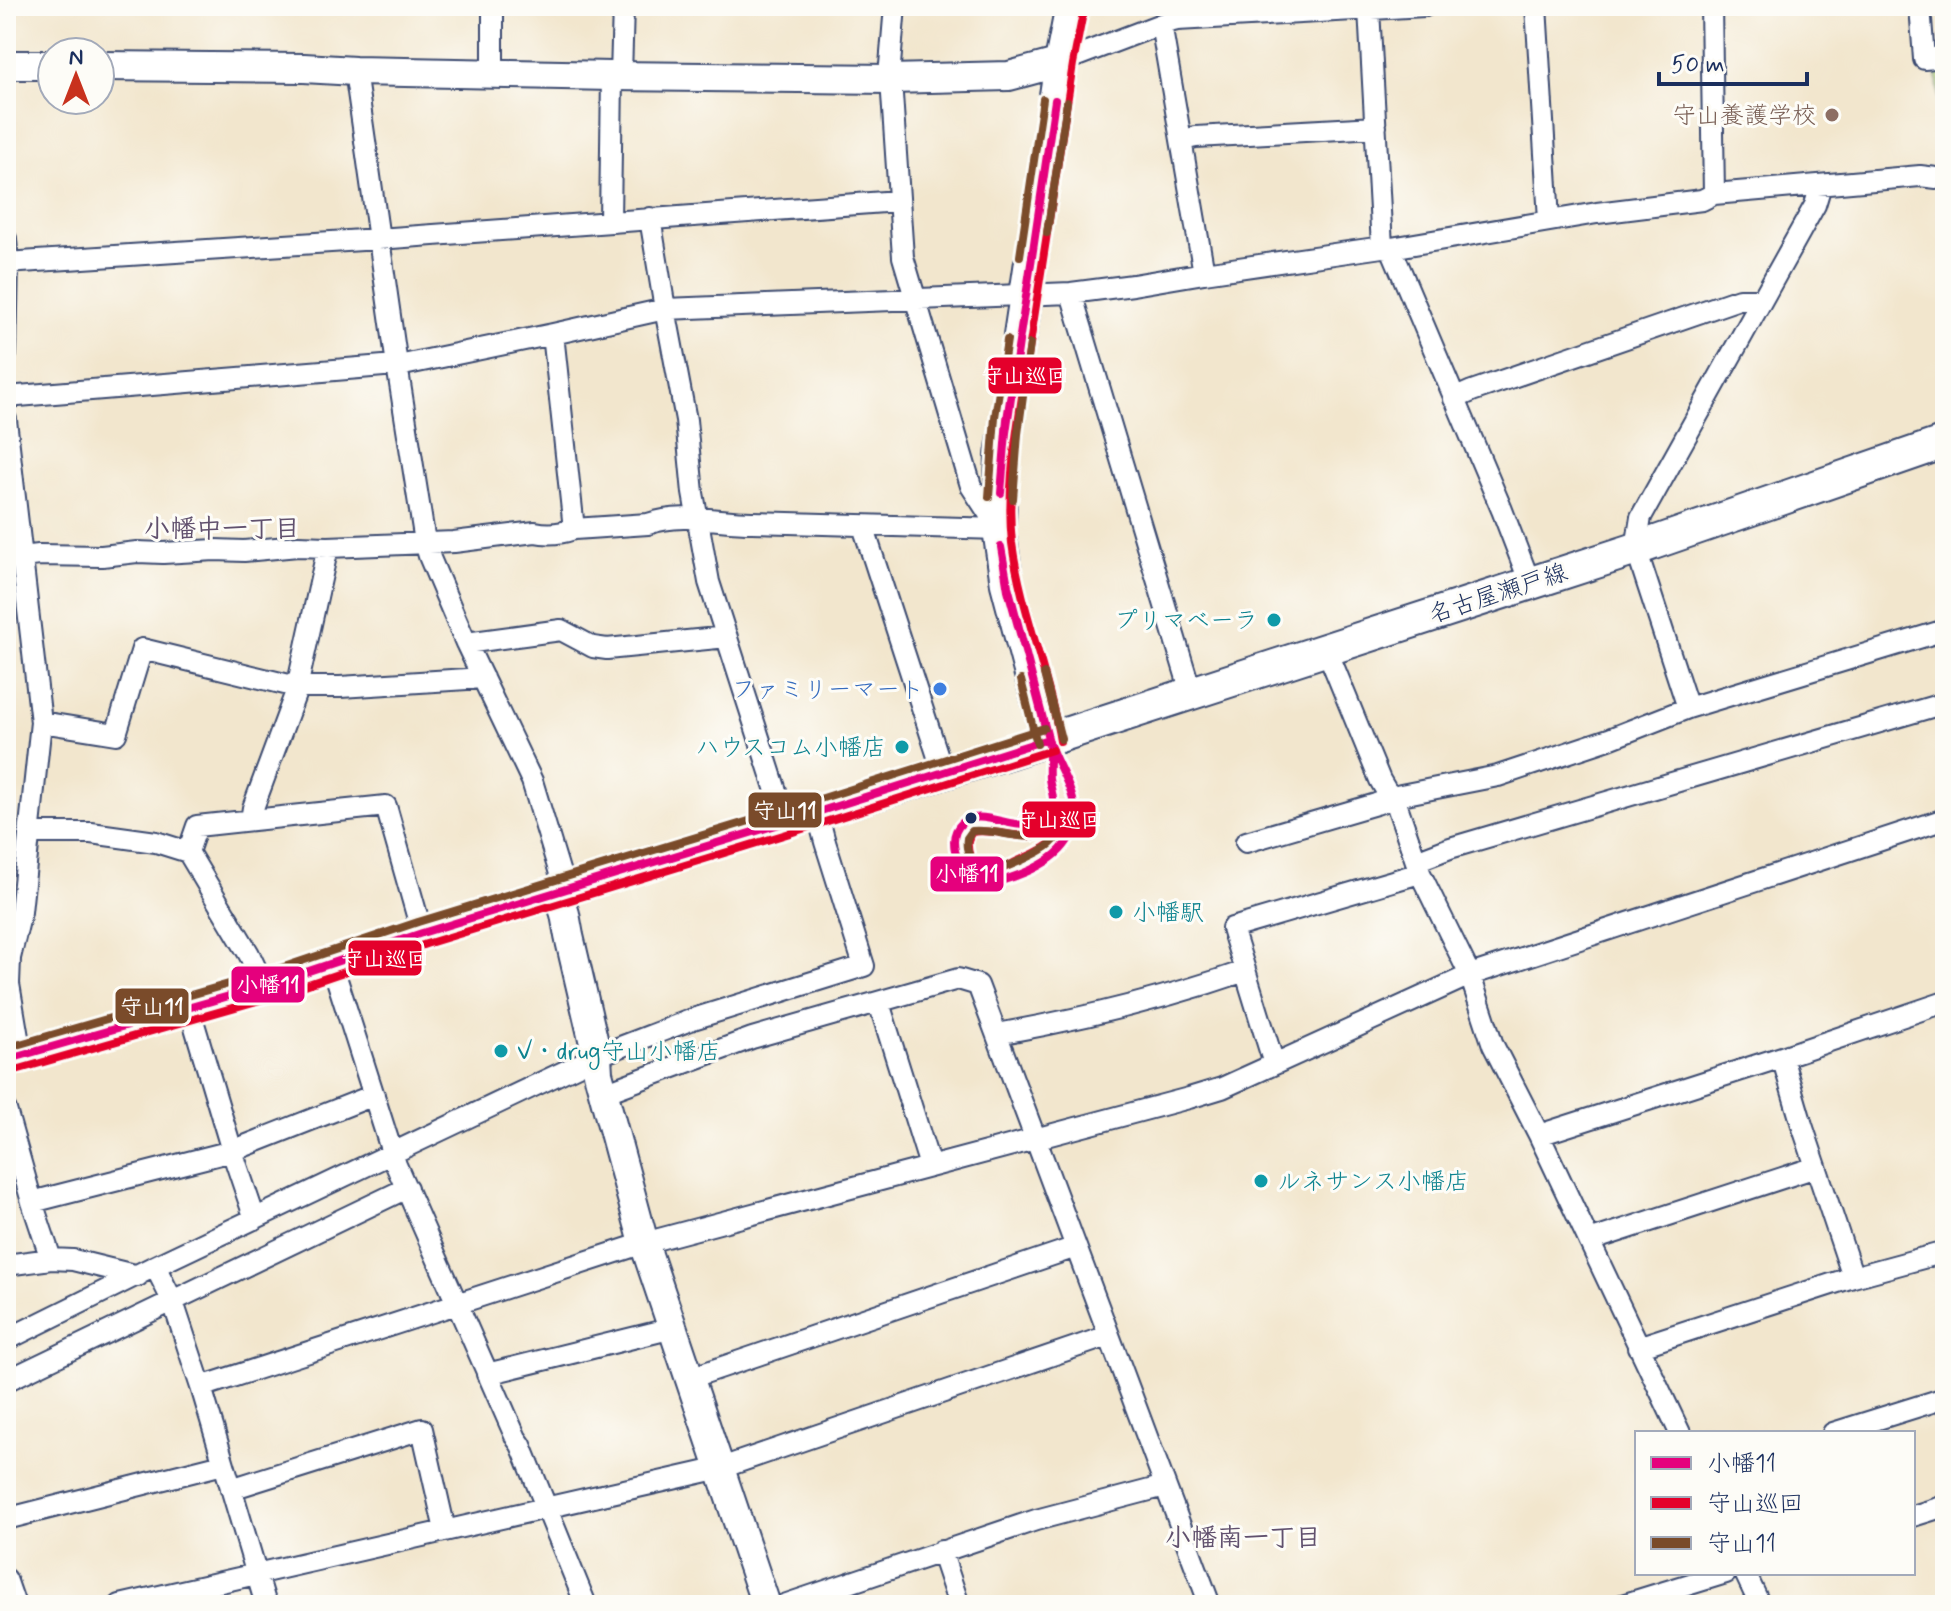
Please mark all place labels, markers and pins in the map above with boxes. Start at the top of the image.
place label: 守山養護学校 [1672,101,1816,132]
marker: 守山養護学校 [1823,106,1841,124]
place label: プリマベーラ [1114,606,1258,637]
marker: プリマベーラ [1265,611,1283,629]
place label: ファミリーマート [732,675,924,706]
marker: ファミリーマート [931,680,949,698]
place label: ハウスコム小幡店 [695,733,886,764]
marker: ハウスコム小幡店 [893,738,911,756]
unlabelled marker [963,810,979,826]
place label: 小幡駅 [1132,898,1204,929]
marker: 小幡駅 [1107,903,1125,921]
place label: V・drug守山小幡店 [517,1037,721,1070]
marker: V・drug守山小幡店 [492,1042,510,1060]
place label: ルネサンス小幡店 [1277,1167,1469,1198]
marker: ルネサンス小幡店 [1252,1172,1270,1190]

